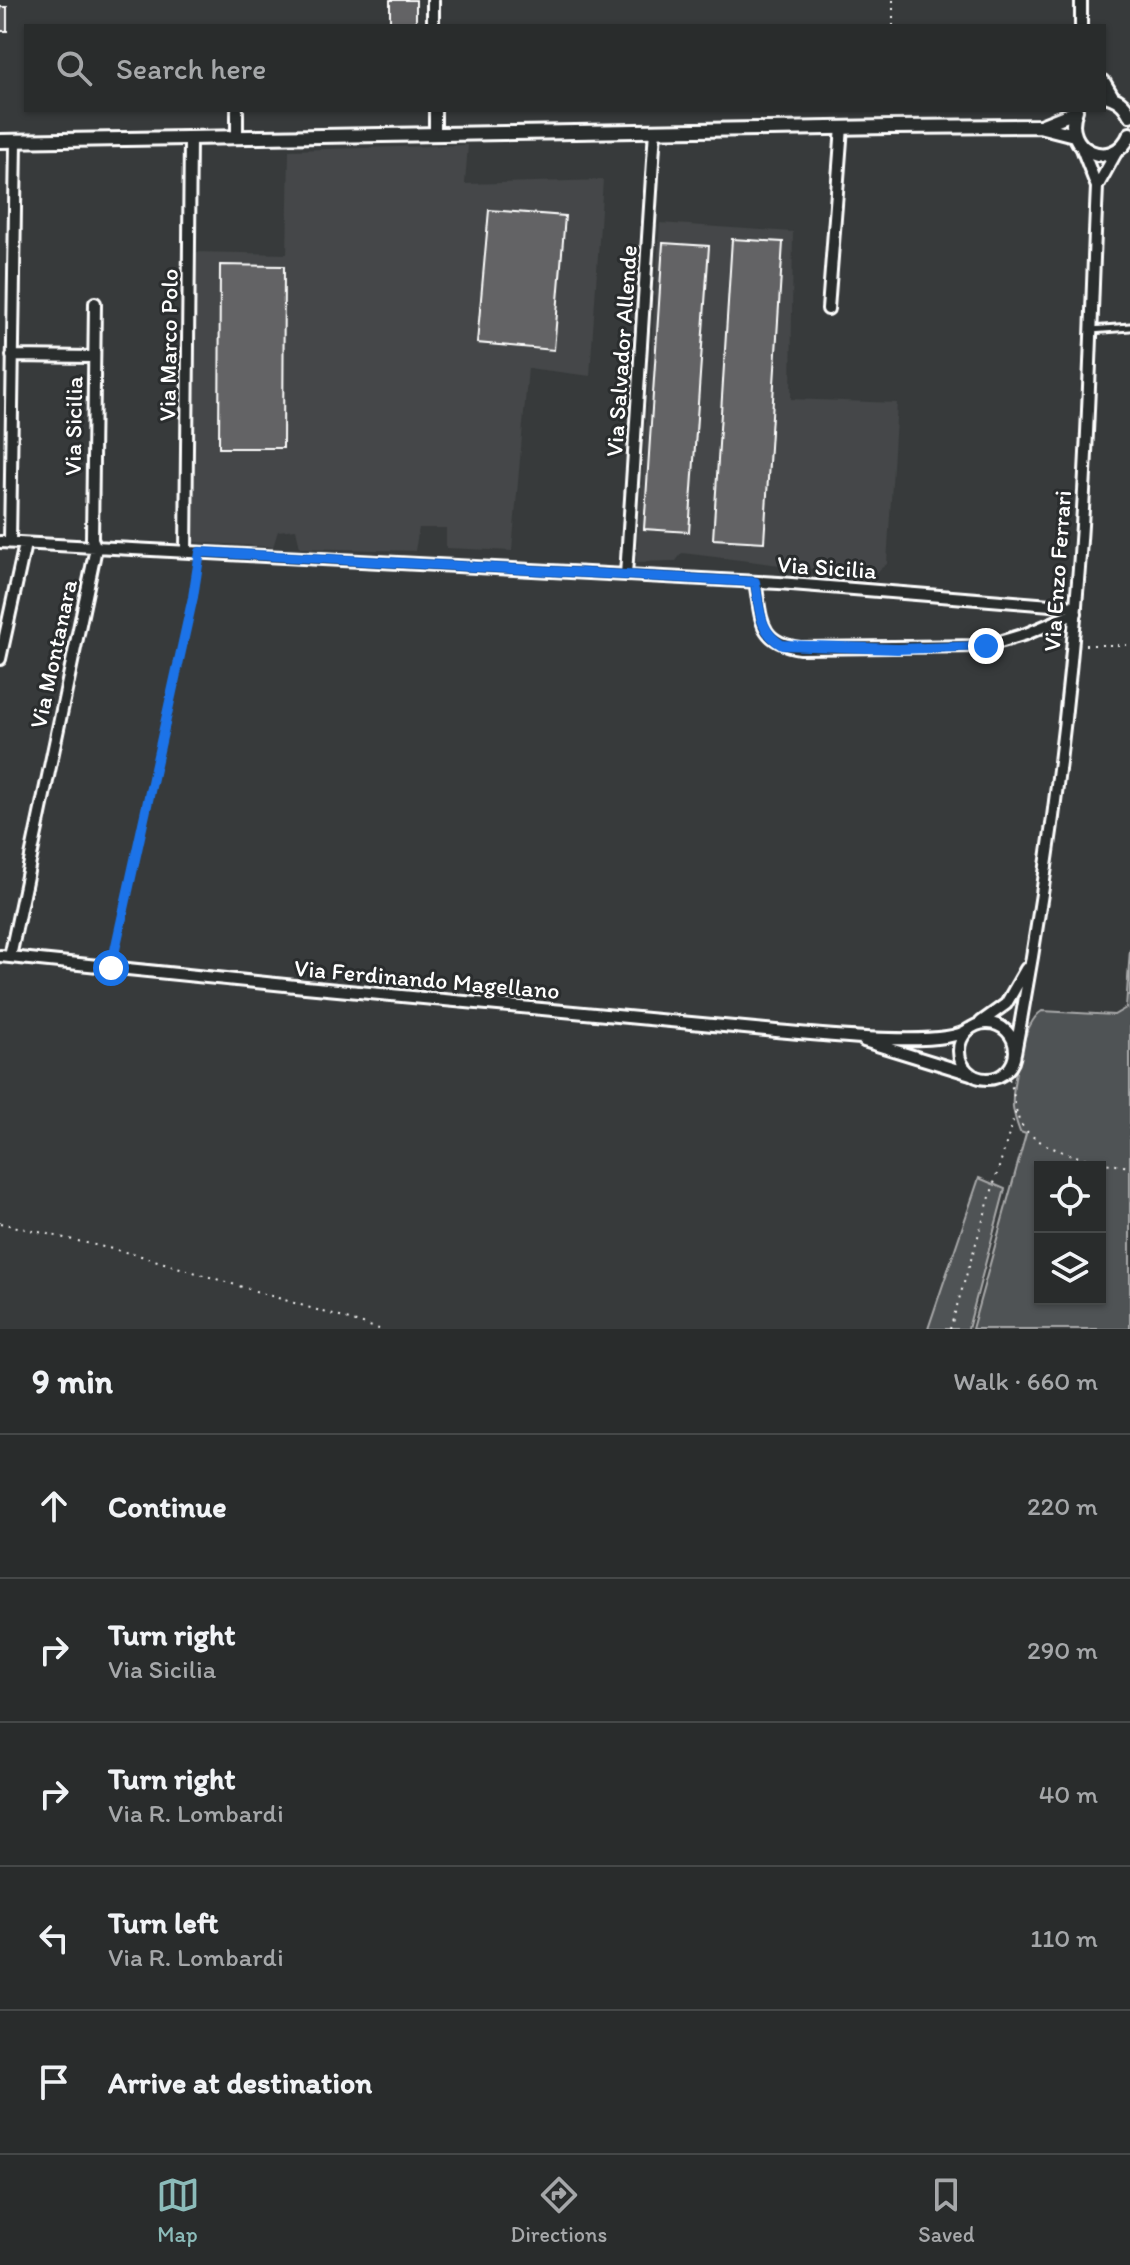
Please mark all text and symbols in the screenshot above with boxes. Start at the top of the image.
search box [24,24,1106,112]
icon: search [52,46,96,90]
text: Search here [116,50,266,87]
street label: Via Salvador Allende [599,244,643,458]
street label: Via Marco Polo [152,268,184,422]
street label: Via Sicilia [58,375,88,476]
street label: Via Enzo Ferrari [1037,489,1077,653]
street label: Via Sicilia [776,549,878,585]
street label: Via Montanara [23,576,83,731]
route end [968,628,1004,664]
route start [93,950,129,986]
street label: Via Ferdinando Magellano [293,953,561,1005]
map controls [1034,1161,1106,1305]
button: locate [1034,1161,1106,1233]
button: layers [1034,1233,1106,1305]
text: 9 min [32,1361,113,1402]
text: Walk · 660 m [953,1365,1098,1397]
icon: ahead [32,1484,76,1528]
text: Continue [108,1488,227,1525]
text: 220 m [1027,1490,1098,1522]
text: Turn right [108,1616,236,1653]
icon: right [32,1628,76,1672]
text: 290 m [1027,1634,1098,1666]
text: Via Sicilia [108,1653,216,1685]
text: Turn right [108,1760,236,1797]
icon: right [32,1772,76,1816]
text: 40 m [1039,1778,1098,1810]
text: Via R. Lombardi [108,1797,284,1829]
text: Turn left [108,1904,219,1941]
icon: left [32,1916,76,1960]
text: 110 m [1030,1922,1098,1954]
text: Via R. Lombardi [108,1941,284,1973]
icon: arrive [32,2060,76,2104]
text: Arrive at destination [108,2064,372,2101]
tab: Map [156,2173,200,2248]
tab: Directions [511,2173,607,2248]
tab: Saved [918,2173,974,2248]

